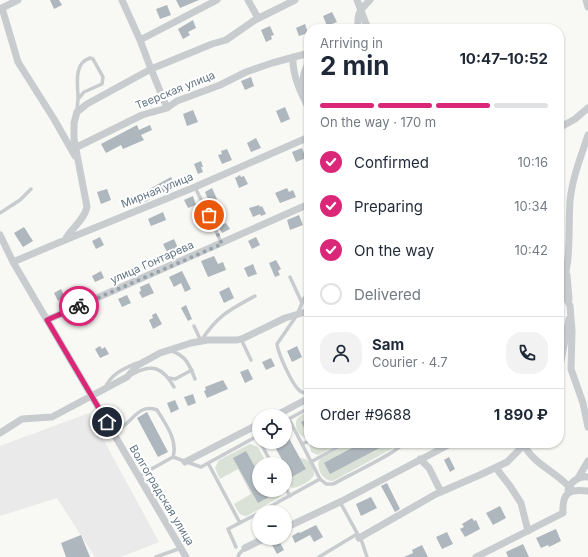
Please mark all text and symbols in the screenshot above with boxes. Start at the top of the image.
text: Arriving in [320,35,383,51]
text: 10:47–10:52 [459,49,548,68]
text: 2 min [320,50,390,81]
street label: Тверская улица [133,68,217,112]
text: On the way · 170 m [320,114,436,130]
icon: check [320,151,342,173]
text: Confirmed [354,153,429,172]
text: 10:16 [517,154,548,170]
street label: Мирная улица [119,169,195,211]
icon: check [320,195,342,217]
text: Preparing [354,197,423,216]
pin [192,198,226,232]
text: 10:34 [514,198,548,214]
icon: bag [198,204,220,226]
street label: улица Гонтарева [108,237,196,287]
icon: check [320,239,342,261]
text: On the way [354,241,434,260]
text: 10:42 [514,242,548,258]
text: Delivered [354,285,421,304]
courier [59,286,99,326]
icon: bike [68,295,90,317]
button: person [320,332,362,374]
button: phone [506,332,548,374]
text: Sam [372,335,404,354]
text: Courier · 4.7 [372,354,448,370]
pin [90,405,124,439]
text: Order #9688 [320,405,411,424]
text: 1 890 ₽ [494,405,548,424]
map controls [252,409,292,545]
button: locate [252,409,292,449]
icon: home [96,411,118,433]
street label: Волгоградская улица [126,442,198,548]
button: + [252,457,292,497]
button: − [252,505,292,545]

